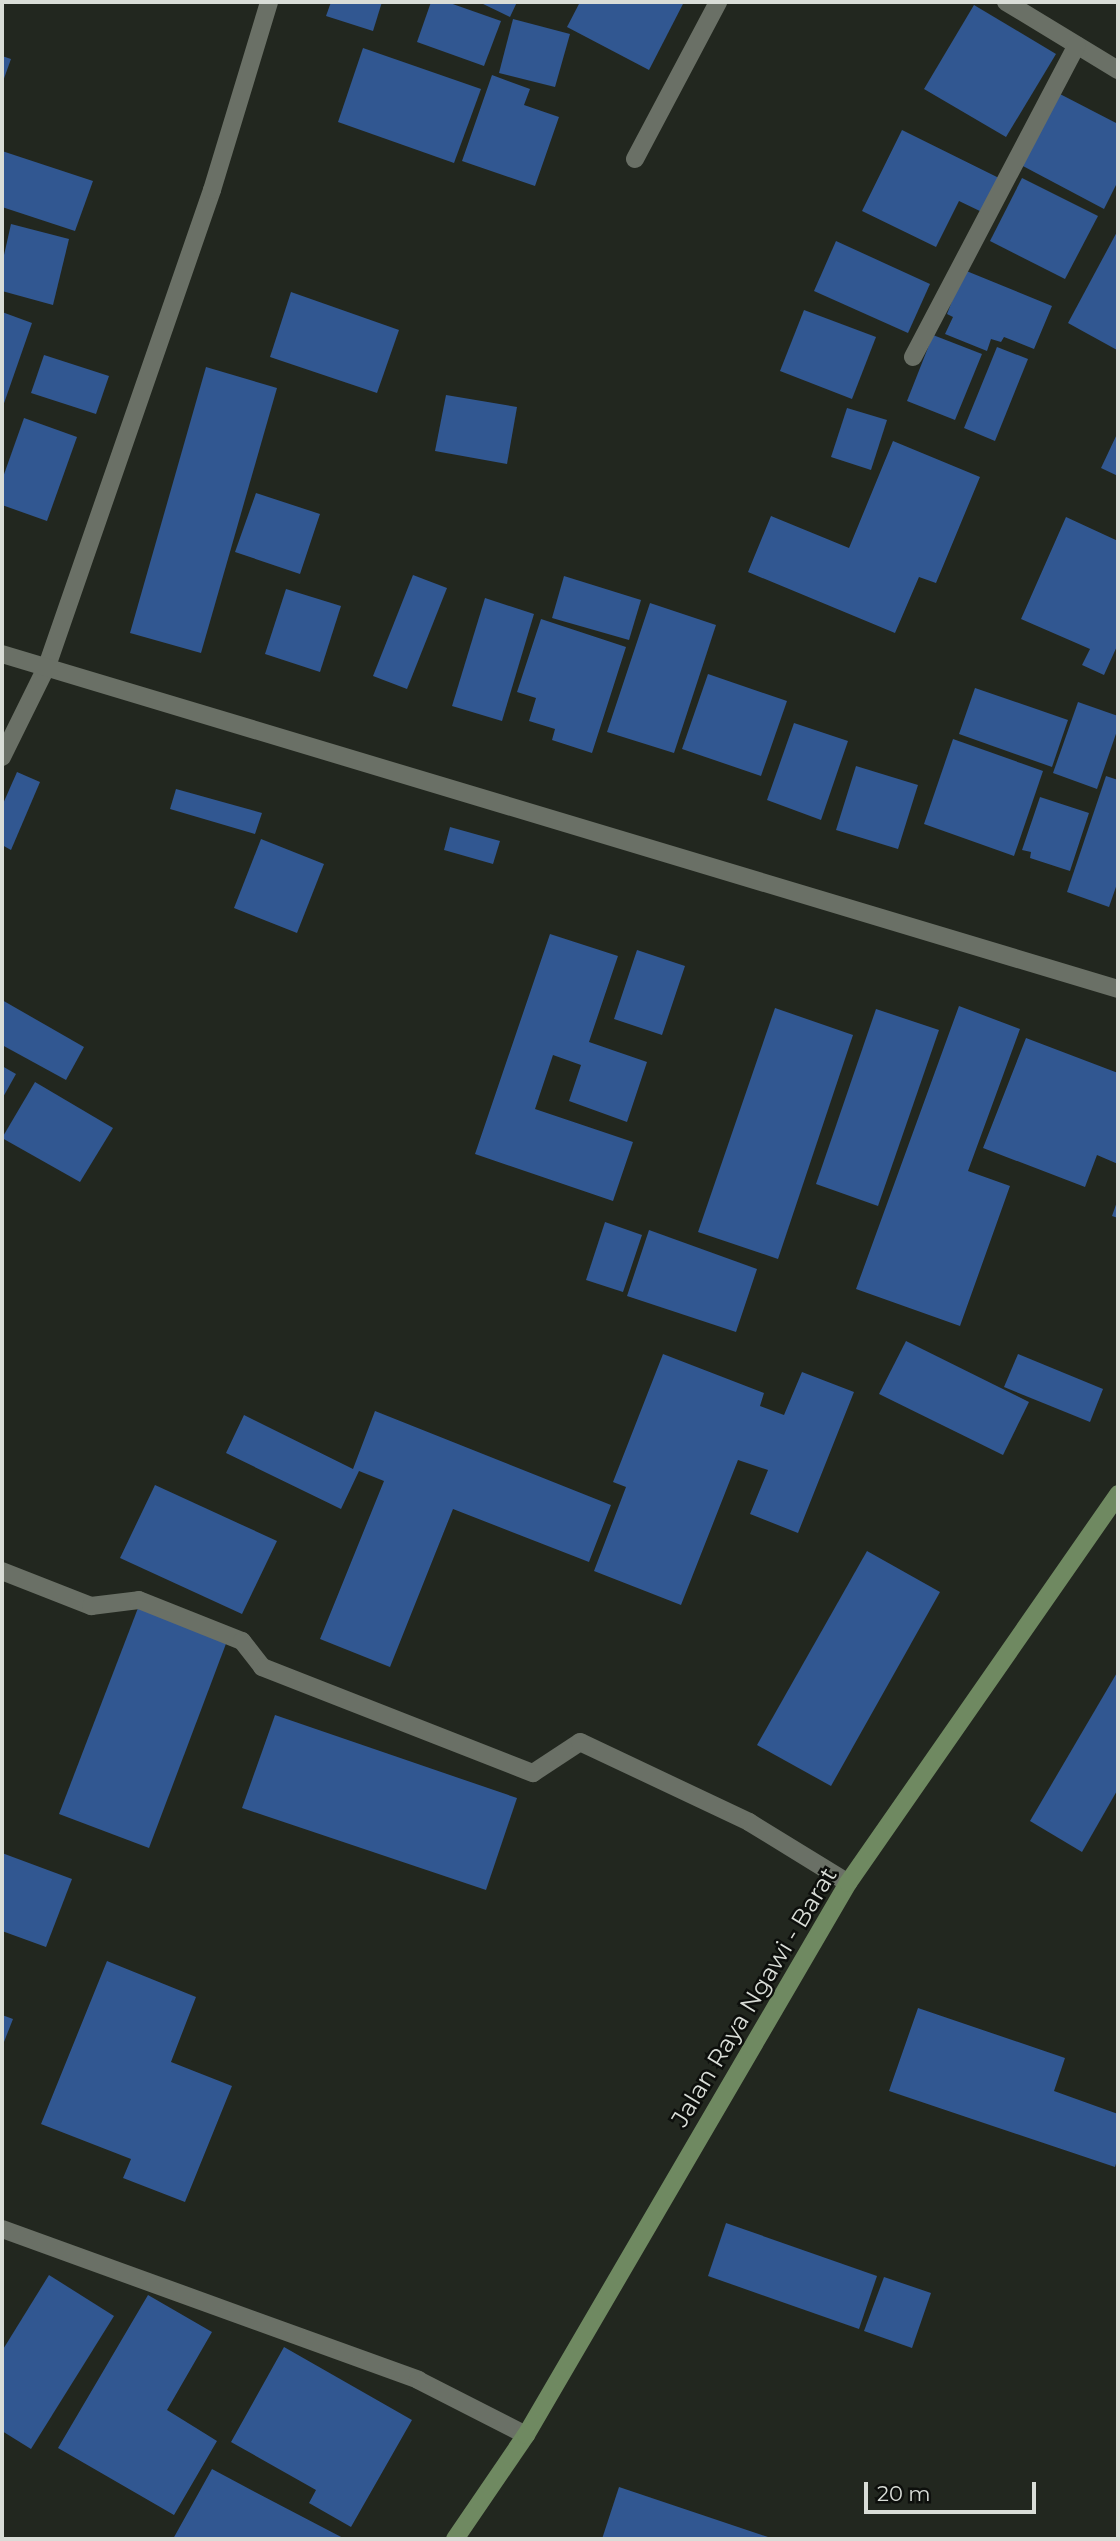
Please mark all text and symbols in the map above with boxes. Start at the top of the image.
street label: Jalan Raya Ngawi - Barat [665,1862,843,2132]
scale bar [868,2468,1040,2512]
text: 20 m [877,2481,931,2506]

